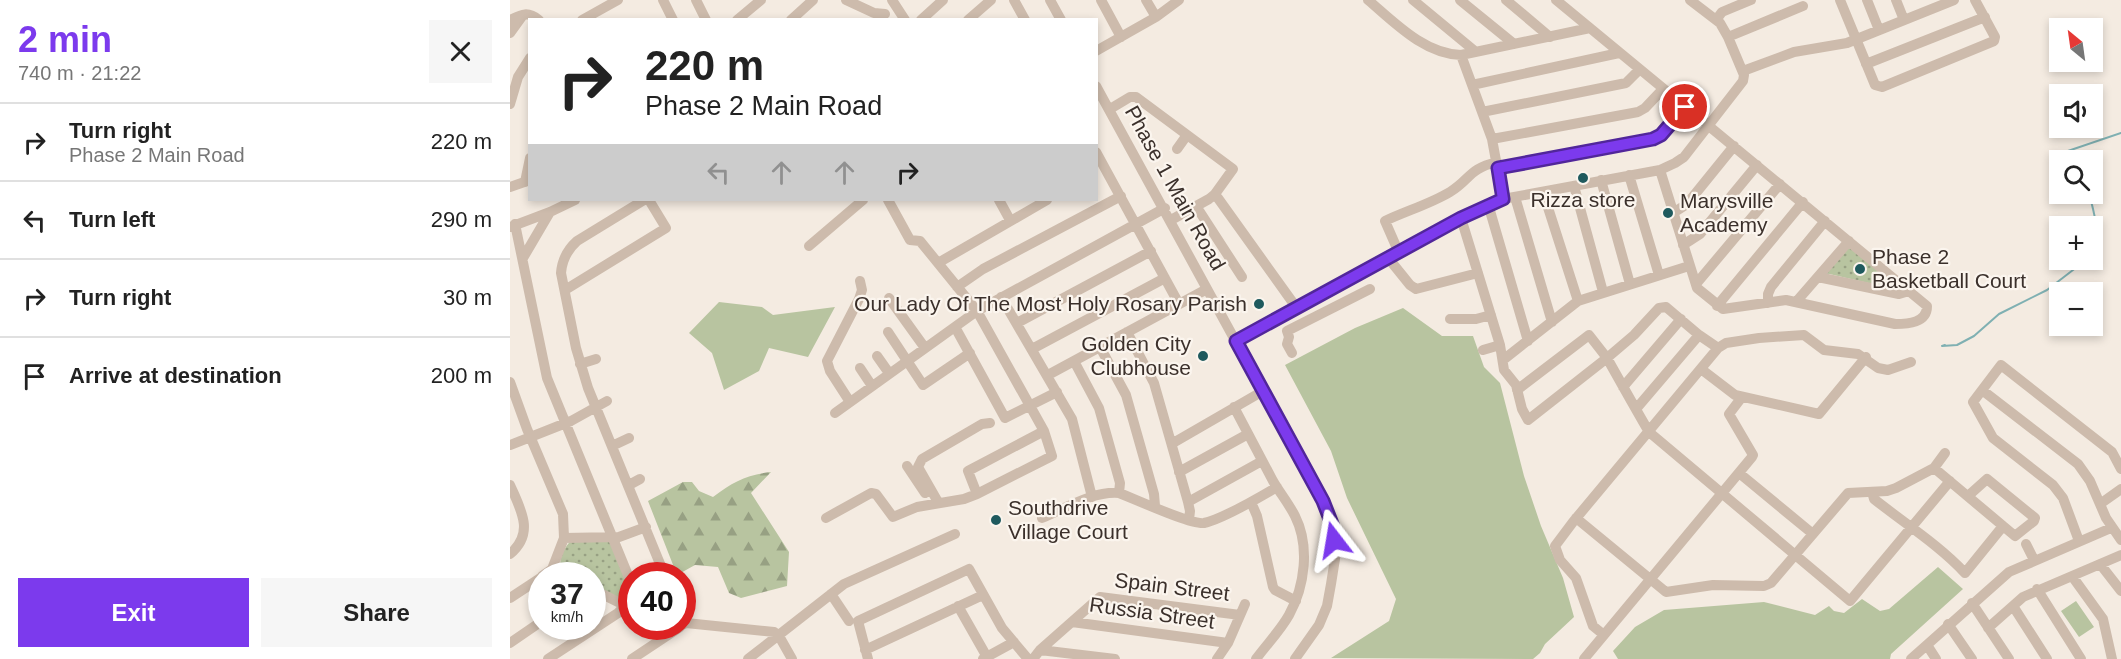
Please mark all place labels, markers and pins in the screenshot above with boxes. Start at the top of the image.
pin [1659,81,1710,132]
marker: Rizza store [1576,171,1590,185]
place label: Rizza store [1530,188,1636,211]
place label: Marysville Academy [1680,189,1773,236]
marker: Marysville Academy [1661,206,1675,220]
place label: Phase 2 Basketball Court [1872,245,2026,292]
marker: Phase 2 Basketball Court [1853,262,1867,276]
place label: Our Lady Of The Most Holy Rosary Parish [854,292,1247,315]
marker: Our Lady Of The Most Holy Rosary Parish [1252,297,1266,311]
place label: Golden City Clubhouse [1081,332,1191,379]
marker: Golden City Clubhouse [1196,349,1210,363]
place label: Southdrive Village Court [1008,496,1128,543]
marker: Southdrive Village Court [989,513,1003,527]

